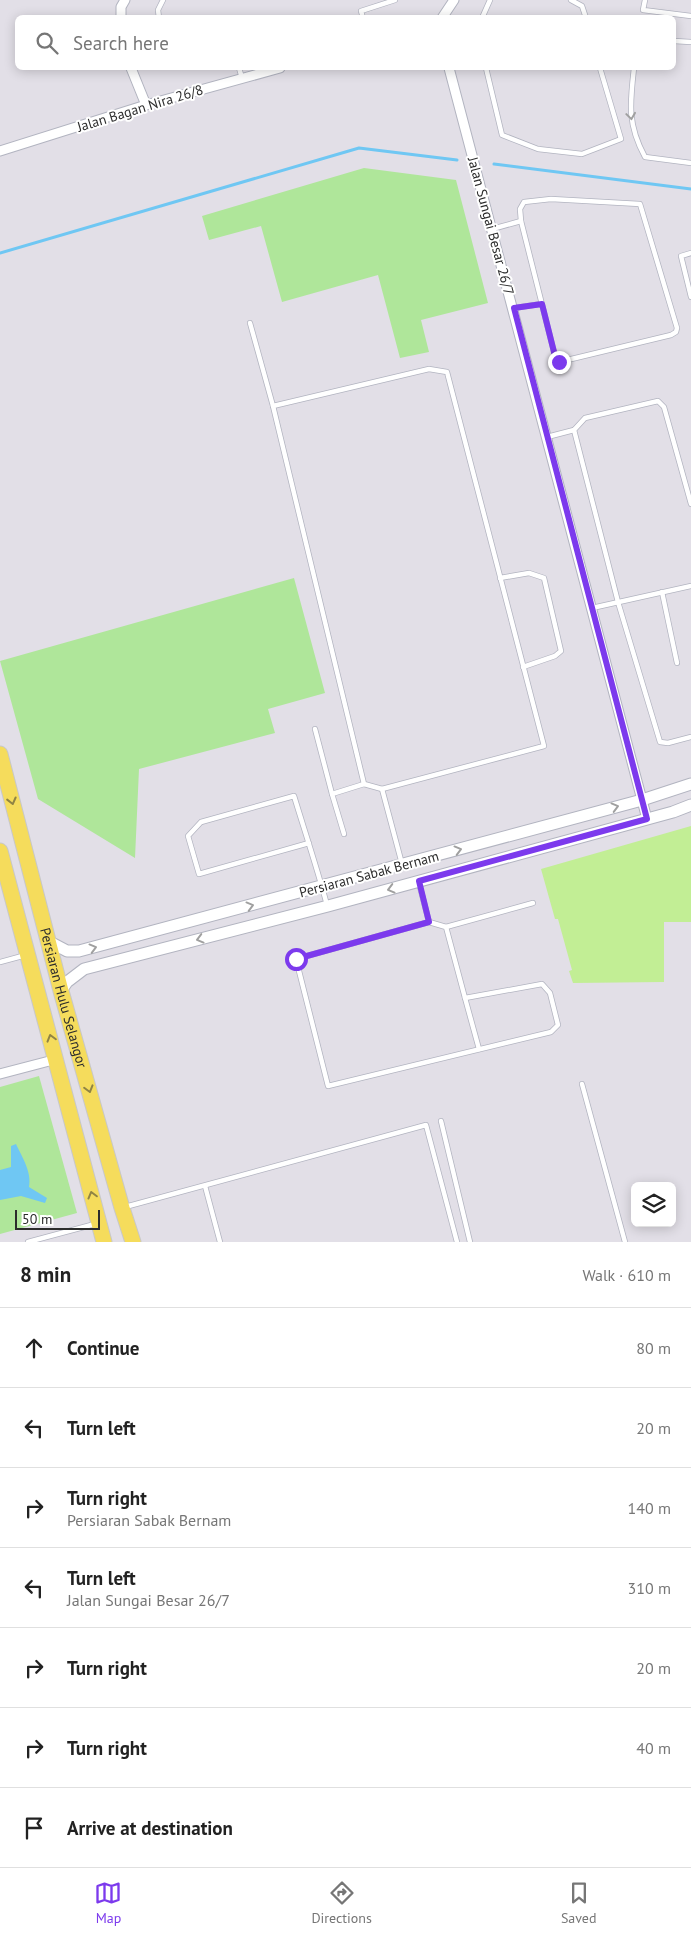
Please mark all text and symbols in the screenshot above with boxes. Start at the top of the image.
search box [15,15,676,70]
icon: search [33,29,61,57]
text: Search here [73,31,169,55]
street label: Jalan Bagan Nira 26/8 [74,80,205,136]
one-way arrow [625,112,636,120]
street label: Jalan Sungai Besar 26/7 [464,154,518,297]
route end [548,351,571,374]
one-way arrow [6,797,17,806]
one-way arrow [610,803,618,813]
one-way arrow [453,845,462,856]
street label: Persiaran Sabak Bernam [297,847,441,901]
one-way arrow [388,883,396,893]
one-way arrow [246,901,255,912]
street label: Persiaran Hulu Selangor [36,926,91,1070]
one-way arrow [196,933,205,944]
one-way arrow [89,943,97,953]
route start [285,948,308,971]
one-way arrow [46,1034,56,1042]
one-way arrow [83,1084,93,1093]
map controls [631,1182,676,1227]
button: layers [631,1182,676,1227]
one-way arrow [87,1190,98,1199]
scale bar [15,1207,100,1230]
text: 50 m [22,1210,52,1228]
text: 8 min [20,1261,71,1288]
text: Walk · 610 m [582,1265,671,1285]
icon: ahead [20,1334,48,1362]
text: Continue [67,1336,139,1360]
text: 80 m [636,1338,671,1358]
icon: left [20,1414,48,1442]
text: Turn left [67,1416,136,1440]
text: 20 m [636,1418,671,1438]
text: Turn right [67,1486,147,1510]
icon: right [20,1494,48,1522]
text: 140 m [628,1498,671,1518]
text: Persiaran Sabak Bernam [67,1510,231,1530]
text: Turn left [67,1566,136,1590]
icon: left [20,1574,48,1602]
text: 310 m [628,1578,671,1598]
text: Jalan Sungai Besar 26/7 [67,1590,230,1610]
icon: right [20,1654,48,1682]
text: Turn right [67,1656,147,1680]
text: 20 m [636,1658,671,1678]
icon: right [20,1734,48,1762]
text: Turn right [67,1736,147,1760]
text: 40 m [636,1738,671,1758]
icon: arrive [20,1814,48,1842]
text: Arrive at destination [67,1816,233,1840]
tab: Map [94,1879,122,1927]
tab: Directions [311,1879,372,1927]
tab: Saved [561,1879,597,1927]

